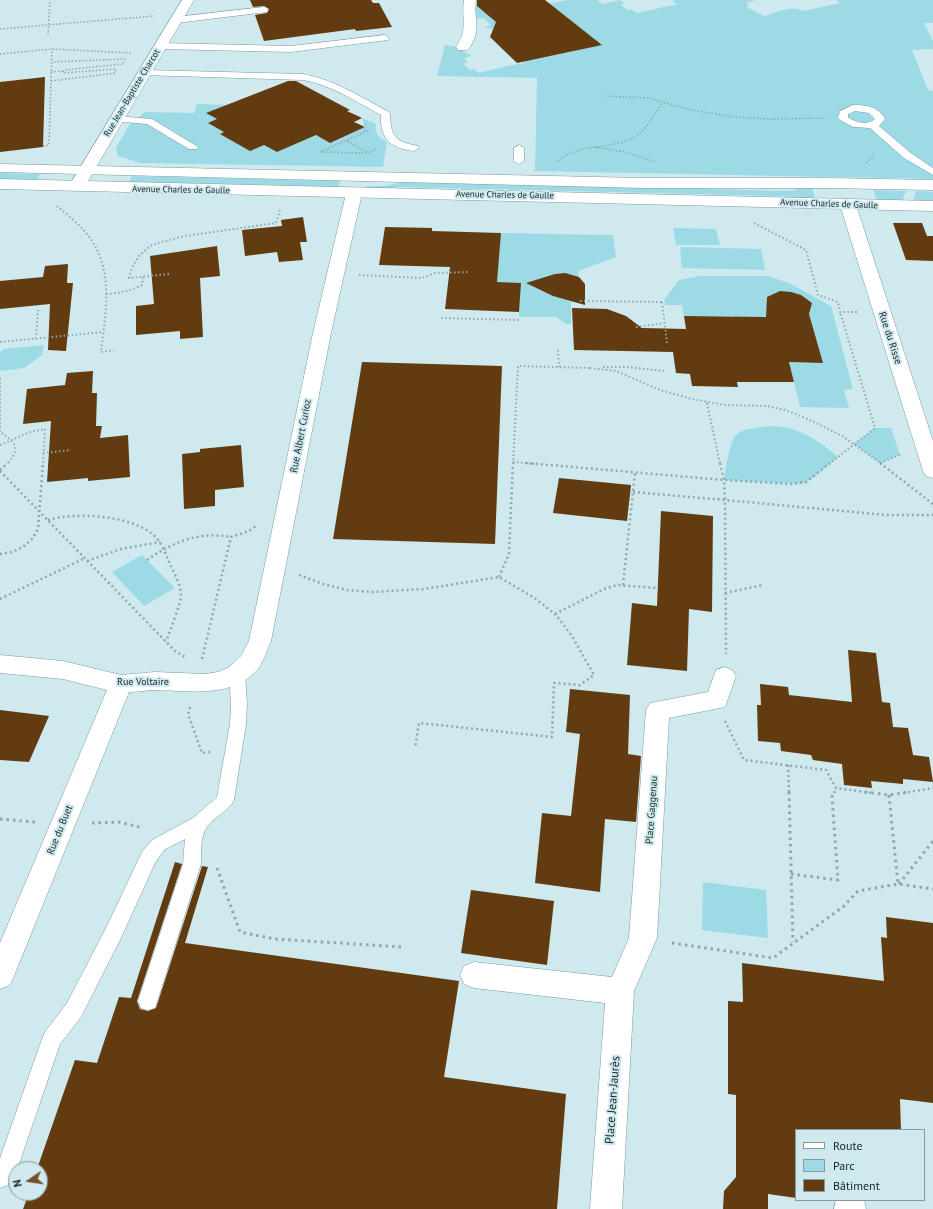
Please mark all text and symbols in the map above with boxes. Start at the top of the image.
street label: Rue Jean-Baptiste Charcot [102,47,162,139]
street label: Avenue Charles de Gaulle [132,184,230,196]
street label: Avenue Charles de Gaulle [456,189,554,201]
street label: Avenue Charles de Gaulle [780,197,878,211]
street label: Rue du Risse [876,310,904,366]
street label: Rue Albert Curioz [288,398,314,474]
street label: Rue Voltaire [117,676,169,688]
street label: Place Gaggenau [644,776,660,844]
street label: Rue du Buet [45,804,75,856]
street label: Place Jean-Jaurès [603,1056,623,1144]
legend [795,1129,925,1201]
text: Route [833,1138,863,1153]
text: Parc [833,1158,855,1173]
north arrow [8,1161,48,1201]
text: N [10,1178,25,1189]
text: Bâtiment [833,1178,880,1193]

